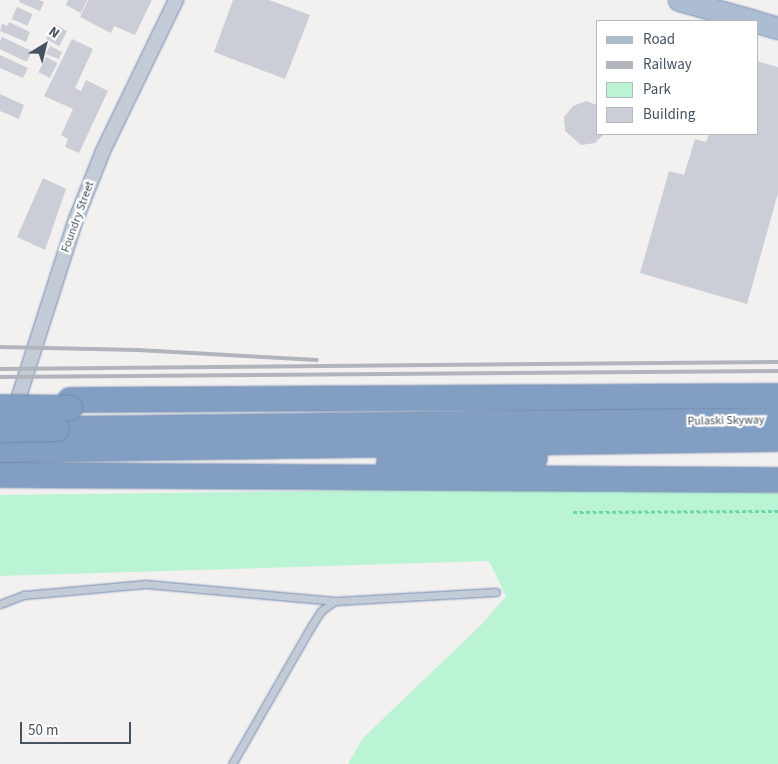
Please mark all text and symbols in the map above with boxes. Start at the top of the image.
north arrow [20,20,70,70]
legend [596,20,758,135]
text: N [44,22,63,44]
text: Road [643,29,675,50]
text: Railway [643,54,692,75]
text: Park [643,79,671,100]
text: Building [643,104,695,125]
street label: Foundry Street [58,180,98,254]
street label: Pulaski Skyway [687,413,765,429]
scale bar [22,712,134,744]
text: 50 m [28,720,58,741]

